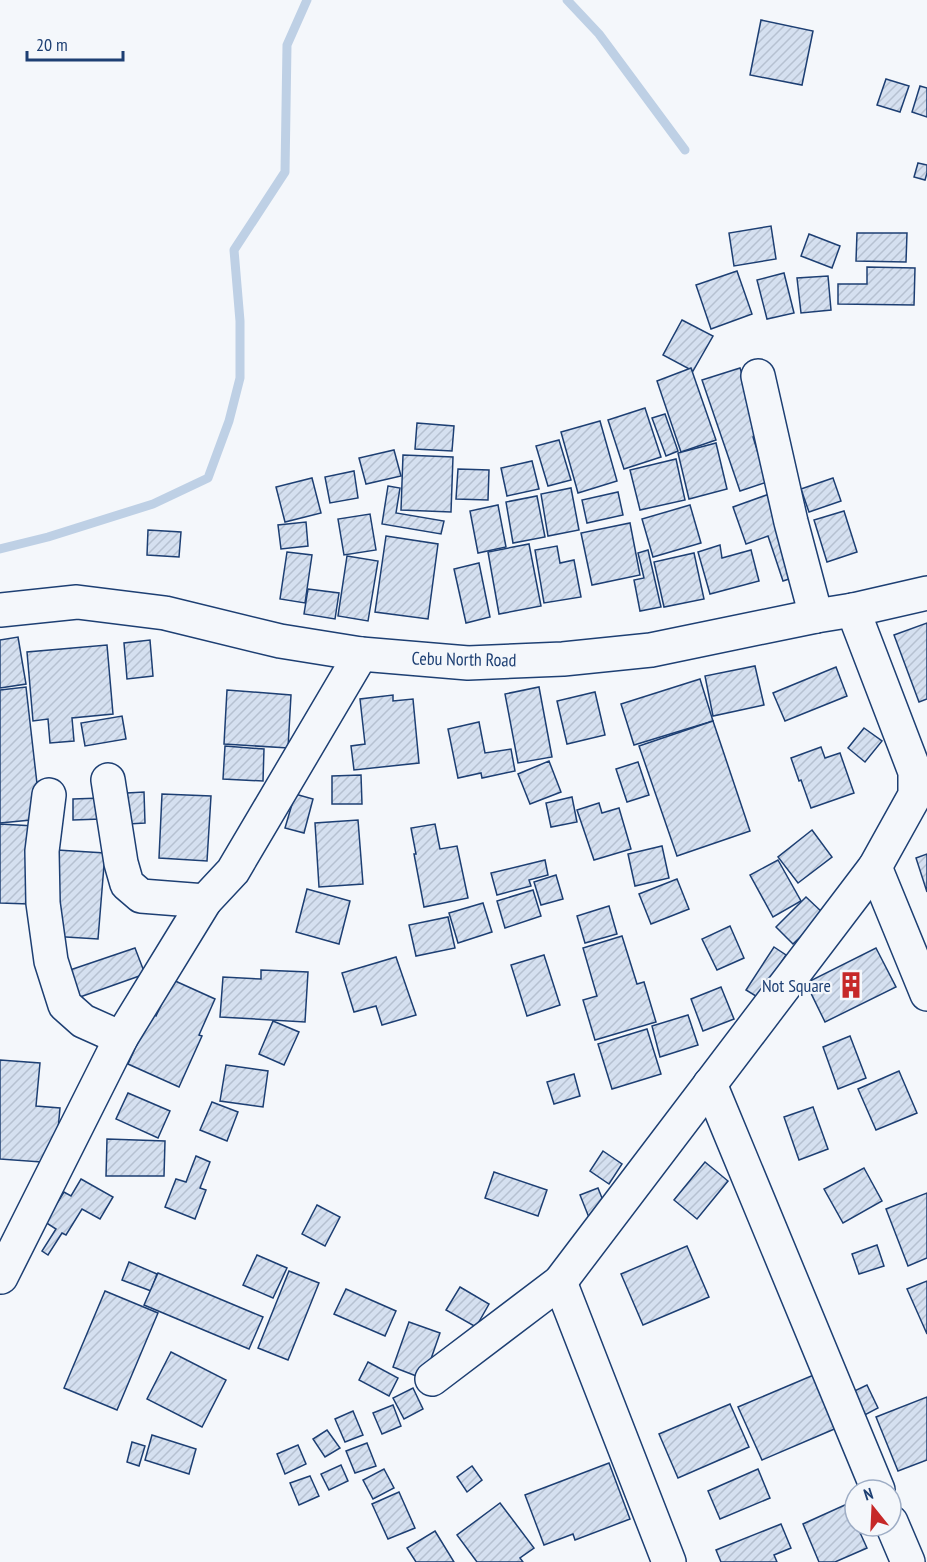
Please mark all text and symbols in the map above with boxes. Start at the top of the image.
scale bar [27,24,123,62]
text: 20 m [36,33,68,56]
street label: Cebu North Road [411,647,517,671]
building icon: Not Square [836,970,866,1000]
place label: Not Square [762,974,831,997]
north arrow [843,1478,903,1538]
text: N [861,1483,876,1505]

